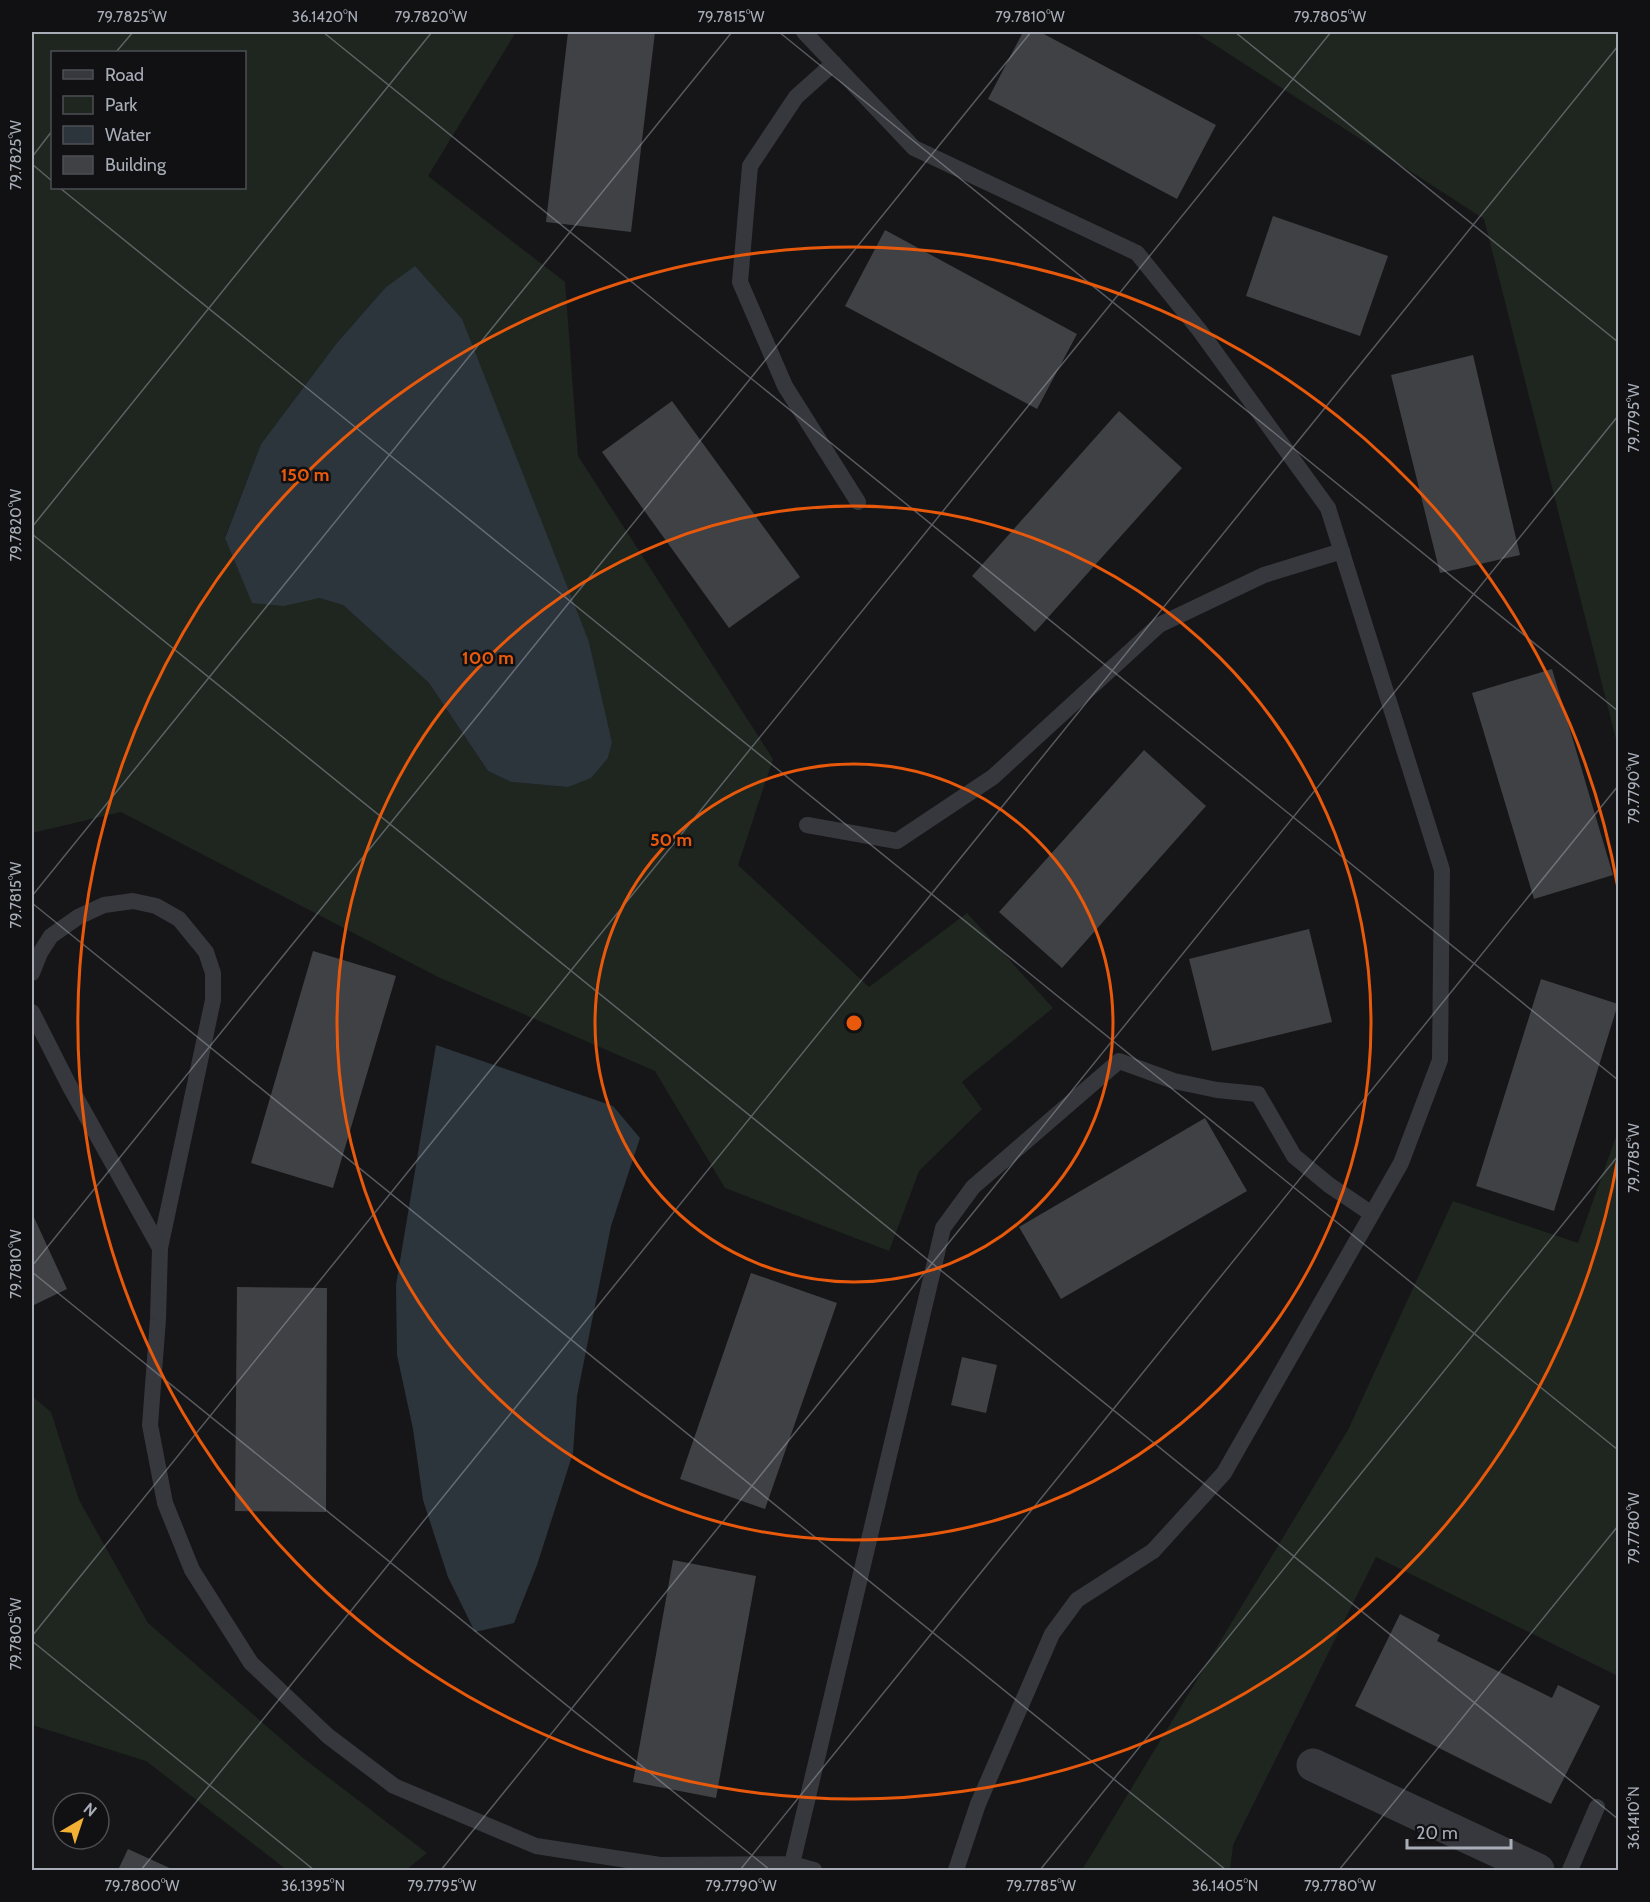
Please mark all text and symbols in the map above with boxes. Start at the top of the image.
text: 79.7825°W [97,8,168,26]
text: 36.1420°N [292,8,358,26]
text: 79.7820°W [395,8,468,26]
text: 79.7815°W [697,8,765,26]
text: 79.7810°W [995,8,1066,26]
text: 79.7805°W [1294,8,1367,26]
legend [51,51,246,189]
text: Road [105,64,144,86]
text: Park [105,94,138,116]
text: 79.7825°W [7,119,25,190]
text: Water [105,124,151,146]
text: Building [105,154,167,176]
text: 79.7795°W [1625,383,1643,453]
text: 150 m [281,464,329,486]
text: 79.7820°W [7,488,25,561]
text: 100 m [462,647,514,669]
text: 79.7790°W [1625,751,1643,824]
text: 50 m [650,829,692,851]
text: 79.7815°W [7,861,25,929]
centre of rings [844,1013,864,1033]
text: 79.7785°W [1625,1122,1643,1193]
text: 79.7810°W [7,1228,25,1299]
text: 79.7780°W [1625,1491,1643,1564]
text: 79.7805°W [7,1597,25,1670]
text: 36.1410°N [1625,1786,1643,1850]
north arrow [51,1791,111,1851]
text: N [80,1799,100,1821]
scale bar [1407,1812,1510,1850]
text: 20 m [1416,1822,1458,1844]
text: 79.7800°W [105,1877,180,1895]
text: 36.1395°N [281,1877,345,1895]
text: 79.7795°W [407,1877,477,1895]
text: 79.7790°W [705,1877,778,1895]
text: 79.7785°W [1006,1877,1077,1895]
text: 36.1405°N [1192,1877,1258,1895]
text: 79.7780°W [1304,1877,1377,1895]

